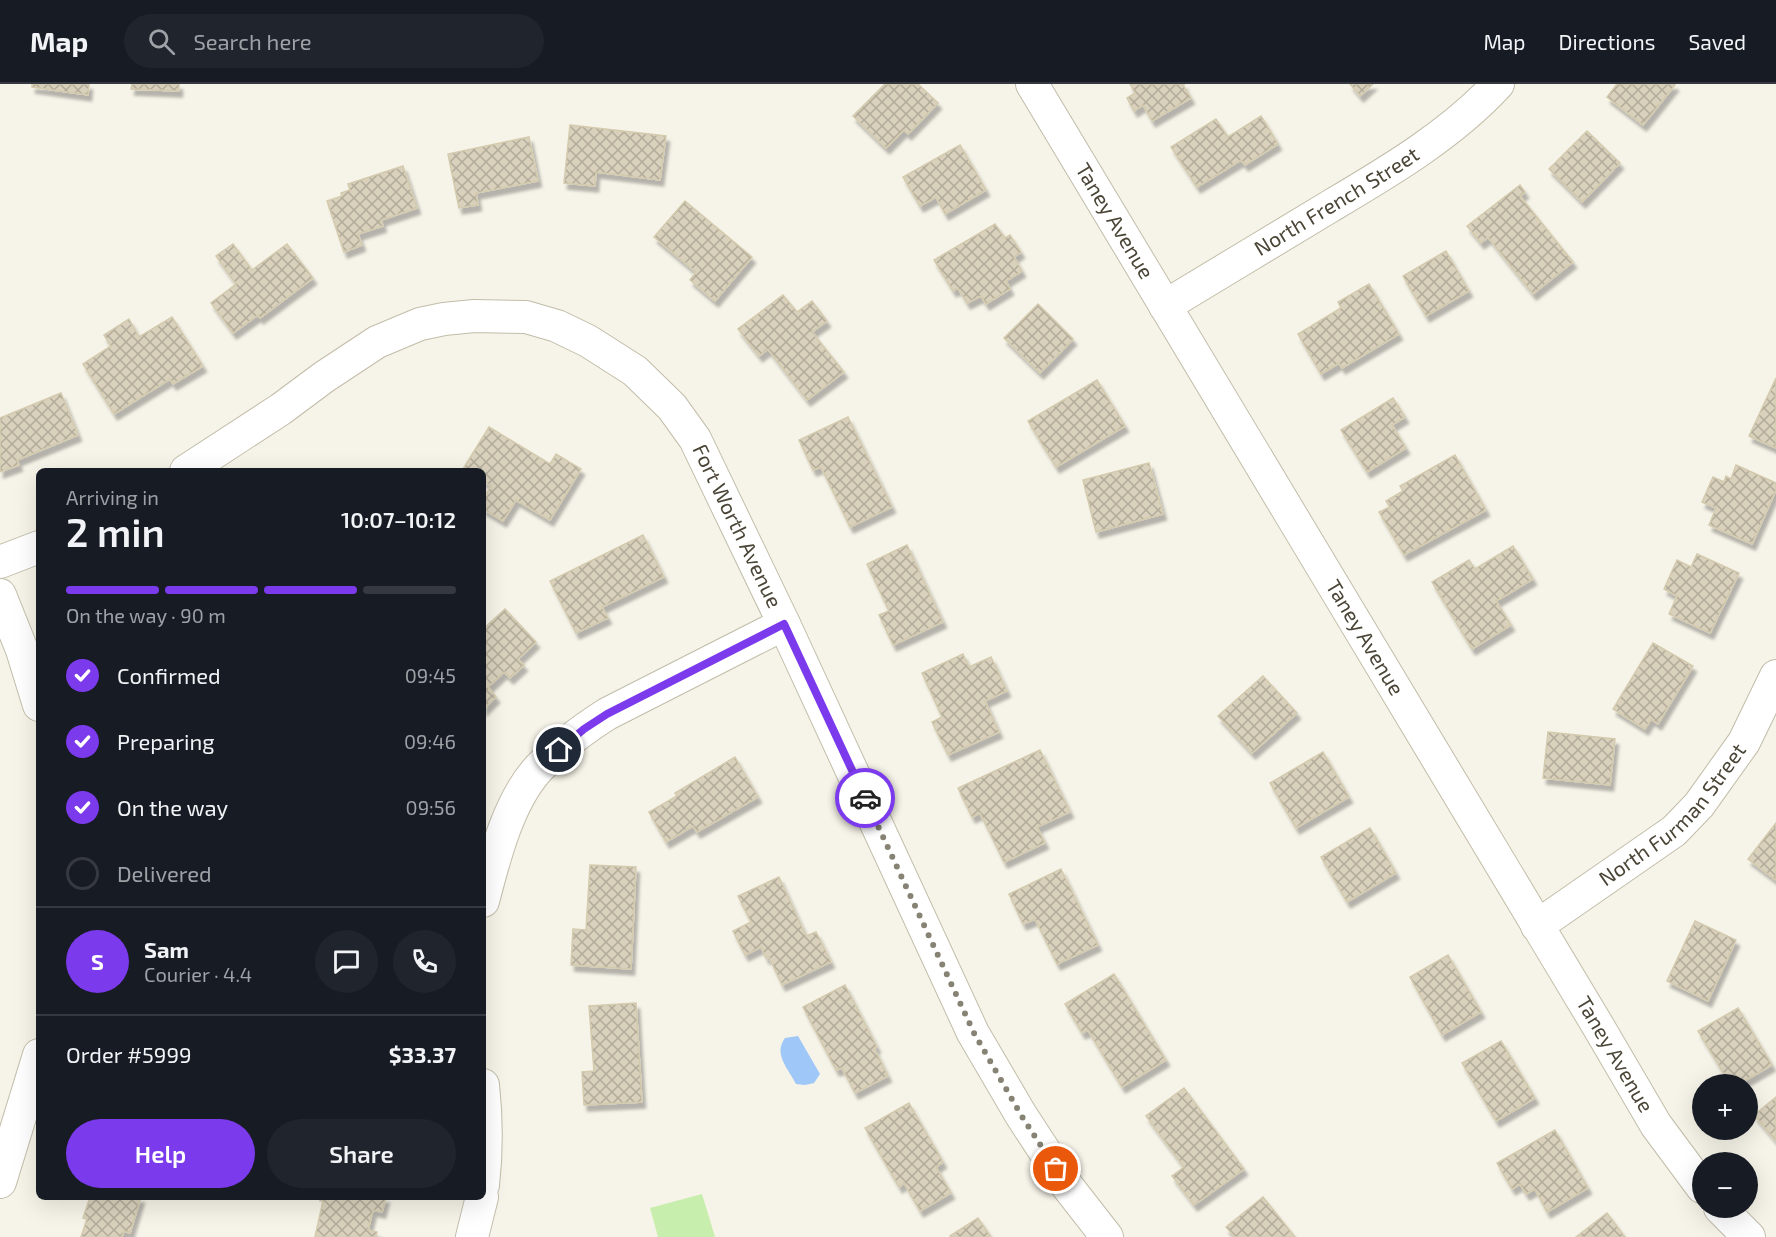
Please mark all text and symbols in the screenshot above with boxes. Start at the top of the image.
search box [124,14,544,68]
text: Map [30,24,88,58]
icon: search [145,25,178,58]
text: Search here [193,28,312,54]
text: Map [1483,29,1526,54]
text: Directions [1559,29,1655,54]
text: Saved [1688,29,1746,54]
street label: North French Street [1249,141,1423,260]
street label: Taney Avenue [1071,158,1160,283]
street label: Fort Worth Avenue [688,440,788,611]
text: Arriving in [66,485,159,509]
text: 10:07–10:12 [341,506,456,532]
text: 2 min [66,508,165,555]
street label: Taney Avenue [1322,575,1410,699]
text: On the way · 90 m [66,603,226,627]
icon: check [66,659,99,692]
text: Confirmed [117,662,221,688]
text: 09:45 [405,663,456,687]
pin [533,724,584,775]
icon: check [66,725,99,758]
text: Preparing [117,728,215,754]
text: 09:46 [404,729,456,753]
icon: home [542,733,575,766]
street label: North Furman Street [1594,738,1750,890]
courier [835,768,895,828]
icon: car [849,782,882,815]
icon: check [66,791,99,824]
text: On the way [117,794,228,820]
text: 09:56 [406,795,456,819]
text: Delivered [117,860,212,886]
button: chat [315,930,378,993]
button: phone [393,930,456,993]
text: Sam [144,936,189,962]
text: S [91,948,104,974]
text: Courier · 4.4 [144,962,252,986]
street label: Taney Avenue [1572,991,1660,1116]
text: Order #5999 [66,1041,192,1067]
text: $33.37 [389,1041,456,1067]
map controls [1692,1074,1758,1218]
button: + [1692,1074,1758,1140]
button: Help [66,1119,255,1188]
button: Share [267,1119,456,1188]
pin [1030,1143,1081,1194]
icon: bag [1039,1152,1072,1185]
button: − [1692,1152,1758,1218]

